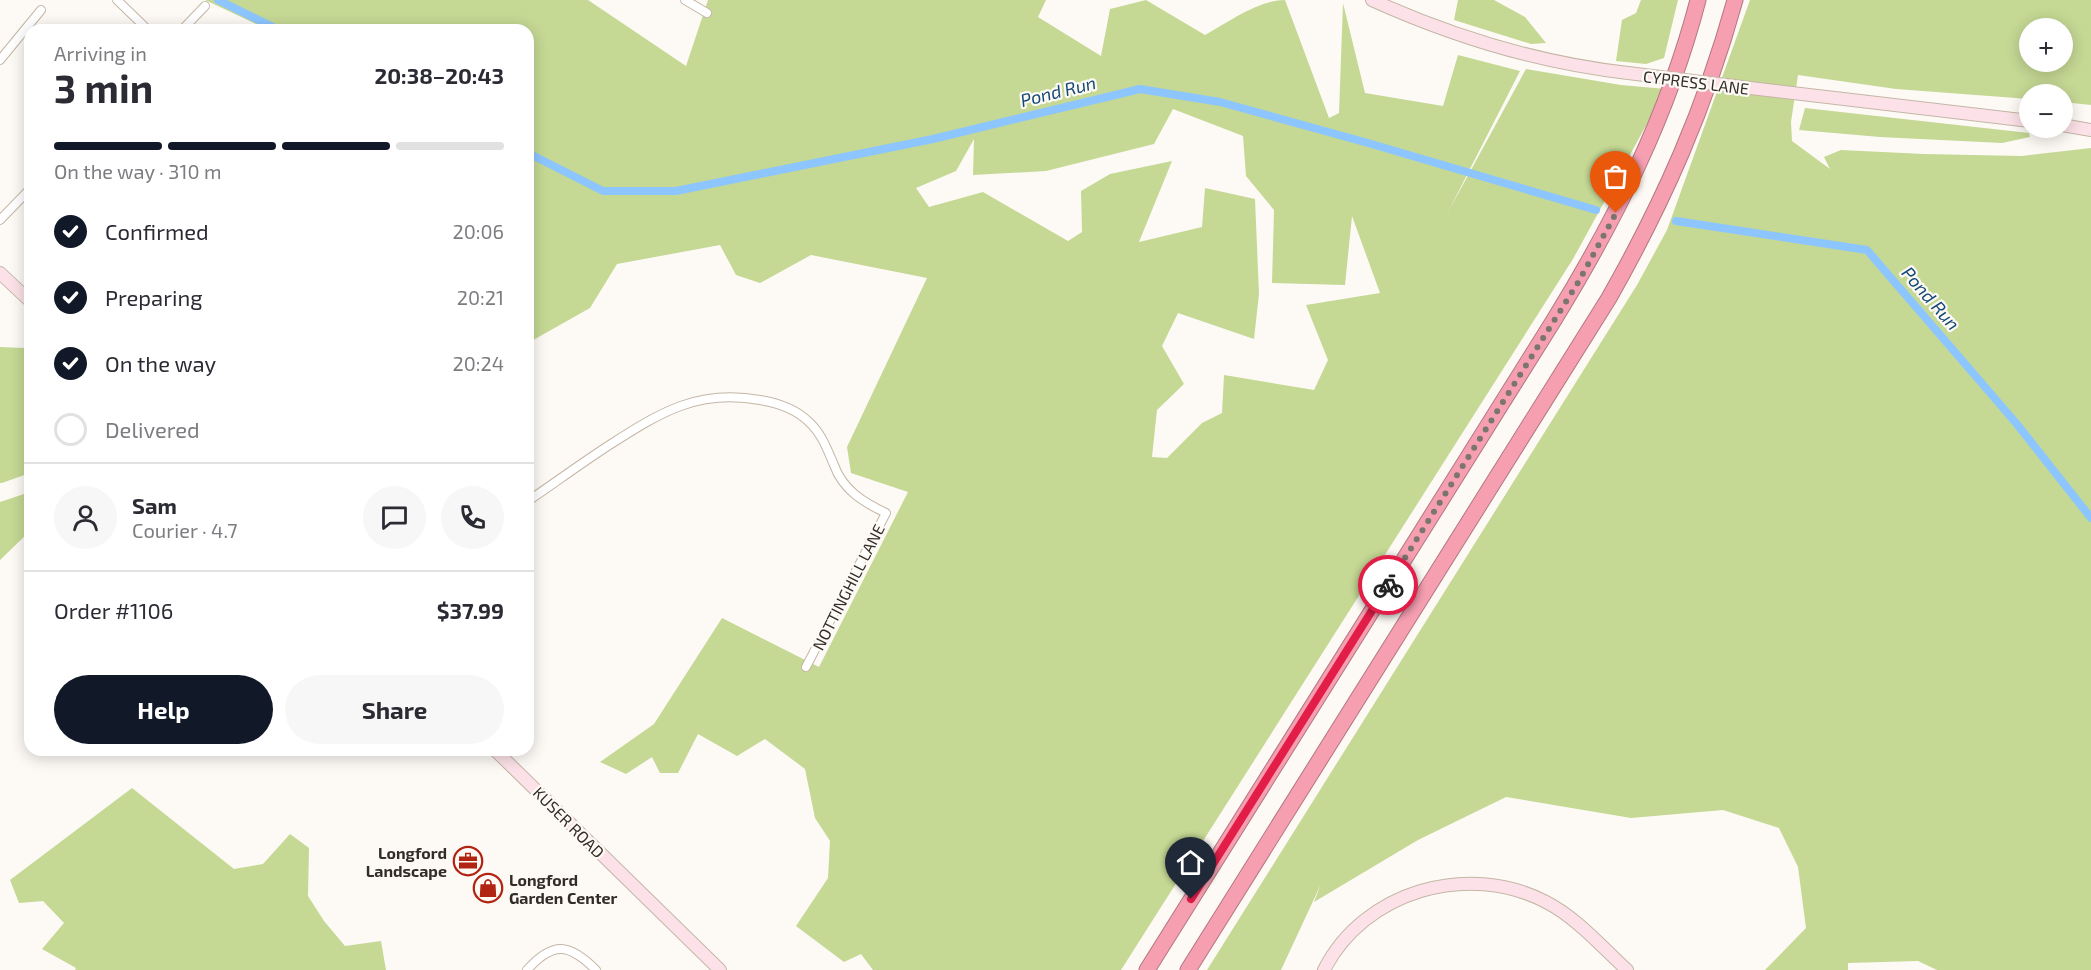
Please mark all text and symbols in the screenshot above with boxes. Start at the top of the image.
map controls [2019,18,2073,138]
button: + [2019,18,2073,72]
text: Arriving in [54,41,147,65]
text: 20:38–20:43 [374,62,504,88]
text: 3 min [54,64,153,111]
street label: CYPRESS LANE [1642,66,1750,98]
water label: Pond Run [1018,71,1098,111]
button: − [2019,84,2073,138]
pin [1590,151,1641,213]
text: On the way · 310 m [54,159,221,183]
icon: bag [1599,160,1632,193]
icon: check [54,215,87,248]
text: Confirmed [105,218,209,244]
text: 20:06 [452,219,504,243]
water label: Pond Run [1897,262,1965,334]
icon: check [54,281,87,314]
text: Preparing [105,284,203,310]
text: 20:21 [457,285,504,309]
icon: check [54,347,87,380]
text: On the way [105,350,216,376]
text: 20:24 [452,351,504,375]
text: Delivered [105,416,200,442]
button: person [54,486,117,549]
button: chat [363,486,426,549]
button: phone [441,486,504,549]
text: Sam [132,492,177,518]
text: Courier · 4.7 [132,518,238,542]
street label: NOTTINGHILL LANE [808,521,888,653]
courier [1358,555,1418,615]
icon: bike [1372,569,1405,602]
text: Order #1106 [54,597,173,623]
text: $37.99 [437,597,504,623]
button: Help [54,675,273,744]
button: Share [285,675,504,744]
street label: KUSER ROAD [530,783,608,861]
pin [1165,837,1216,899]
place label: Longford Landscape [366,843,447,880]
office icon: Longford Landscape [452,845,484,877]
icon: home [1174,846,1207,879]
place label: Longford Garden Center [509,870,618,907]
shop icon: Longford Garden Center [472,872,504,904]

